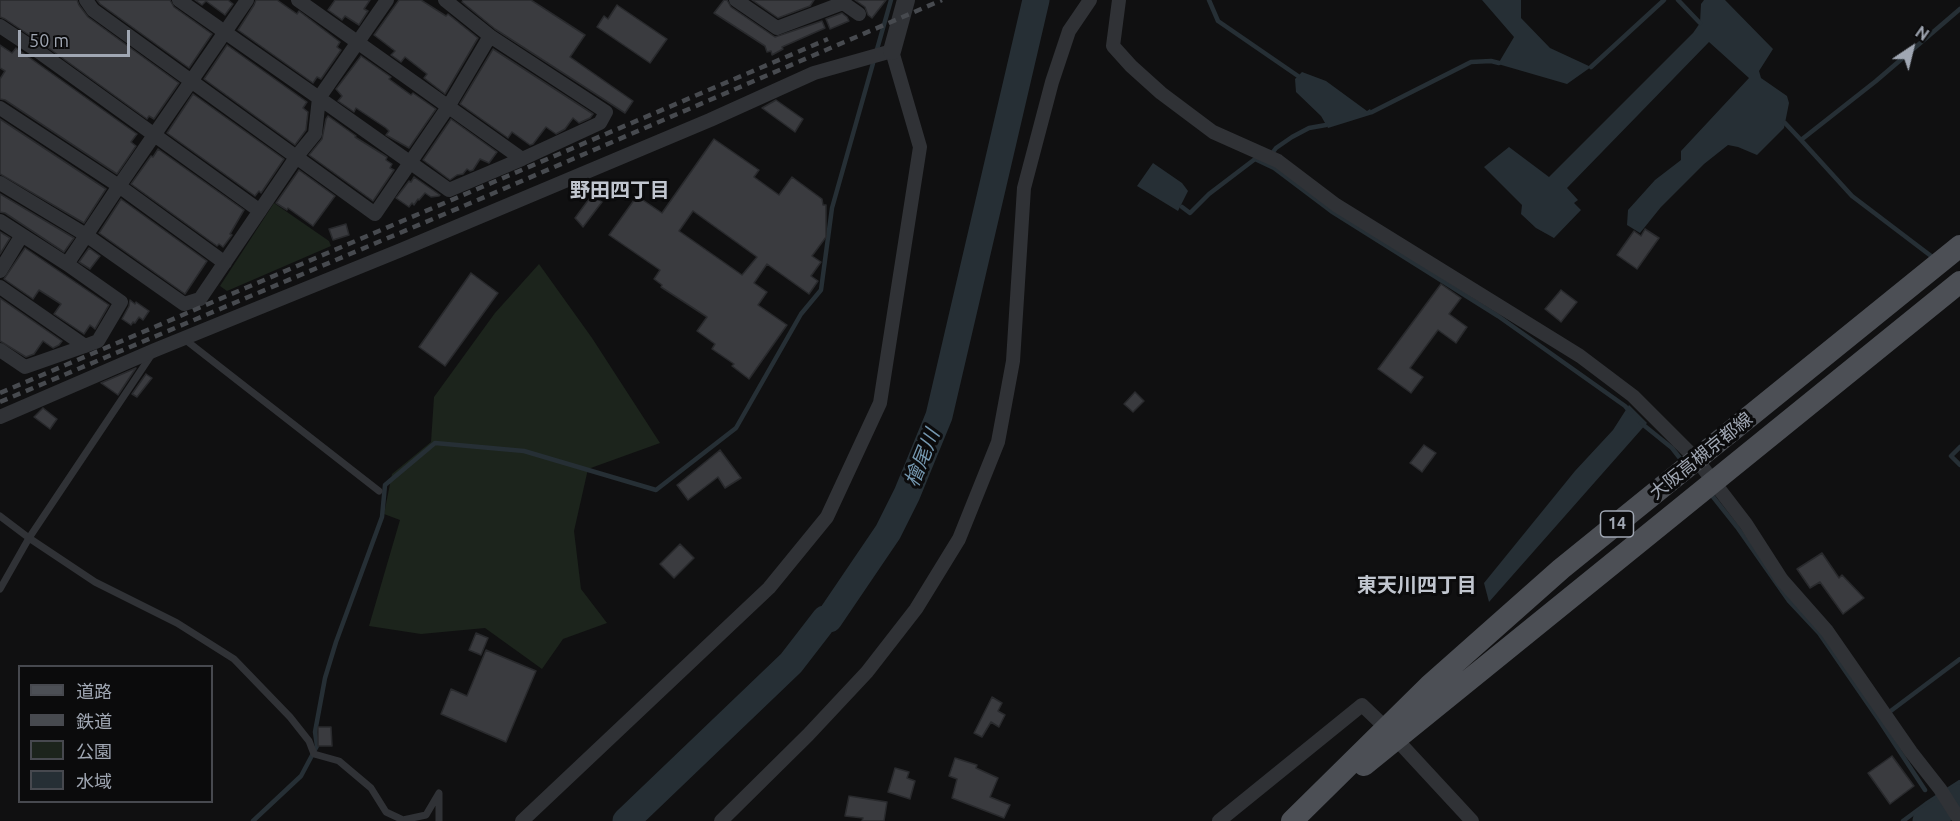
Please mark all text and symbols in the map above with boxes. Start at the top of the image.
scale bar [21,18,134,56]
north arrow [1882,18,1942,78]
text: N [1912,22,1932,44]
text: 50 m [29,30,69,50]
district label: 野田四丁目 [570,178,670,202]
street label: 大阪高槻京都線 [1645,408,1757,504]
water label: 檜尾川 [900,426,944,490]
road number: 14 [1600,511,1634,537]
district label: 東天川四丁目 [1357,573,1477,597]
legend [18,665,213,803]
text: 道路 [76,681,112,701]
text: 鉄道 [76,711,112,731]
text: 公園 [76,741,112,761]
text: 水域 [76,771,112,791]

